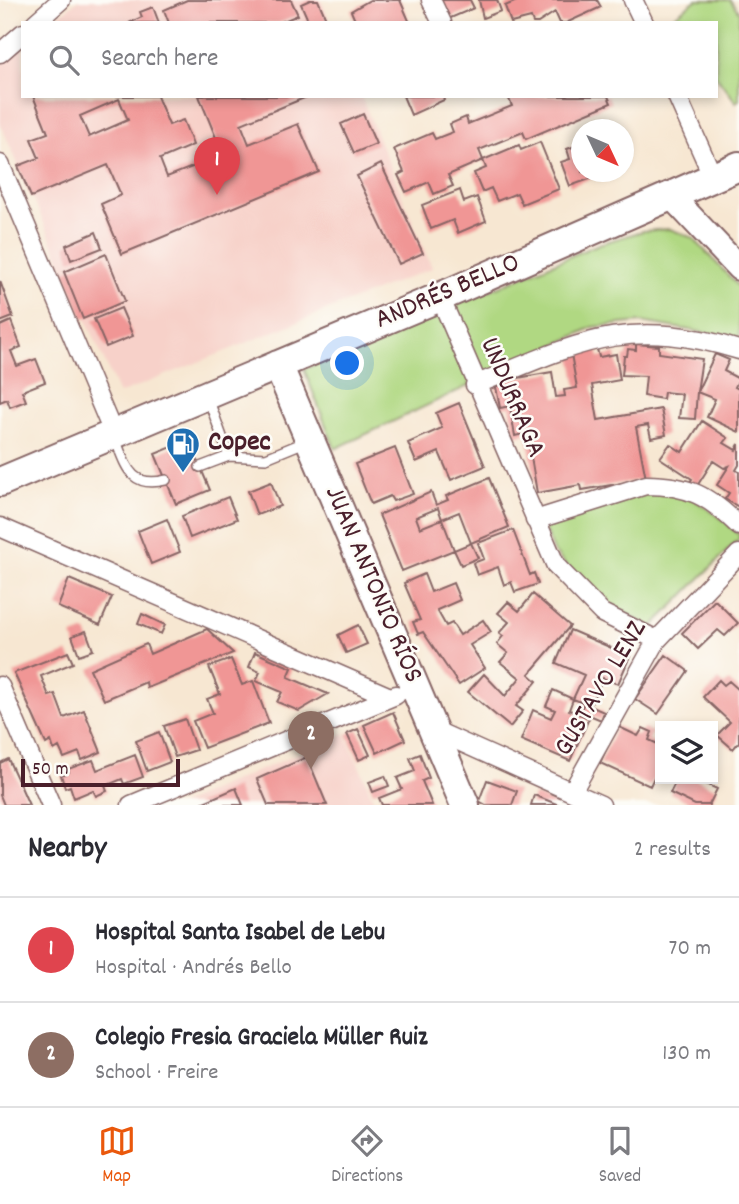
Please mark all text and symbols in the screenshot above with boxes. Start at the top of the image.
search box [21,21,718,98]
icon: search [45,41,83,79]
text: Search here [101,41,219,78]
north arrow [571,119,634,182]
pin: 1 [194,137,240,195]
street label: ANDRÉS BELLO [369,245,527,341]
street label: UNDURRAGA [468,332,554,464]
your location [330,346,364,380]
place label: Copec [208,424,271,464]
fuel station icon: Copec [164,425,202,474]
street label: JUAN ANTONIO RÍOS [312,480,432,690]
street label: GUSTAVO LENZ [546,613,659,765]
pin: 2 [288,711,334,769]
map controls [655,721,718,784]
button: layers [655,721,718,784]
scale bar [21,756,180,788]
text: 50 m [32,757,69,784]
text: Nearby [28,829,106,872]
text: 2 results [634,834,711,867]
text: Hospital Santa Isabel de Lebu [95,915,385,952]
text: 1 [48,933,54,966]
text: 70 m [669,933,711,966]
text: Hospital · Andrés Bello [95,952,292,985]
text: Colegio Fresia Graciela Müller Ruiz [95,1020,428,1057]
text: 2 [46,1038,56,1071]
text: 130 m [662,1038,711,1071]
text: School · Freire [95,1057,218,1090]
tab: Map [98,1122,136,1191]
tab: Directions [331,1122,403,1191]
tab: Saved [599,1122,641,1191]

